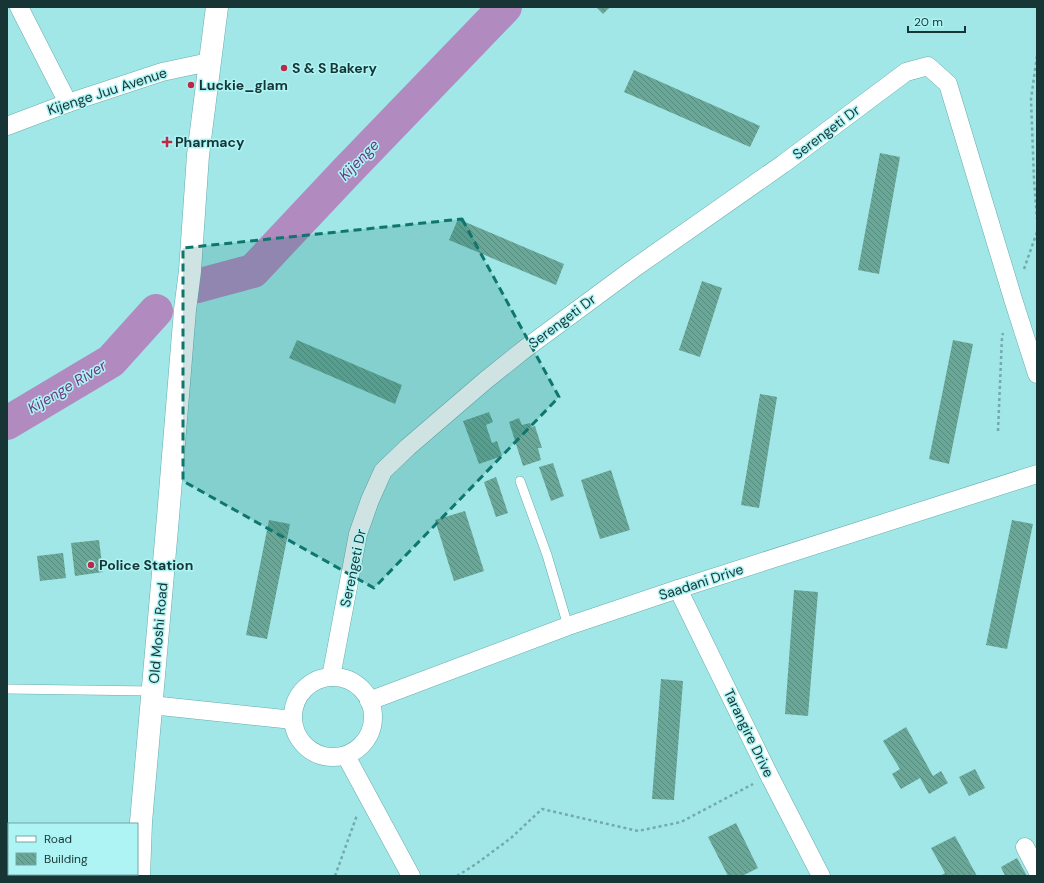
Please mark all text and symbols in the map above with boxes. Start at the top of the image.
scale bar [908,8,965,34]
text: 20 m [914,14,943,30]
place label: S & S Bakery [292,59,378,77]
street label: Kijenge Juu Avenue [45,63,169,119]
marker: S & S Bakery [279,63,289,73]
place label: Luckie_glam [199,76,288,94]
marker: Luckie_glam [186,80,196,90]
street label: Serengeti Dr [789,101,863,163]
place label: Pharmacy [175,133,245,151]
water label: Kijenge [334,135,384,185]
marker: Pharmacy [162,137,172,147]
street label: Serengeti Dr [525,290,599,352]
water label: Kijenge River [24,355,111,418]
street label: Serengeti Dr [336,527,370,609]
place label: Police Station [99,556,193,574]
marker: Police Station [86,560,96,570]
street label: Saadani Drive [656,560,746,604]
street label: Old Moshi Road [145,582,171,684]
street label: Tarangire Drive [720,686,778,780]
legend [8,823,138,875]
text: Road [44,831,72,847]
text: Building [44,851,88,867]

